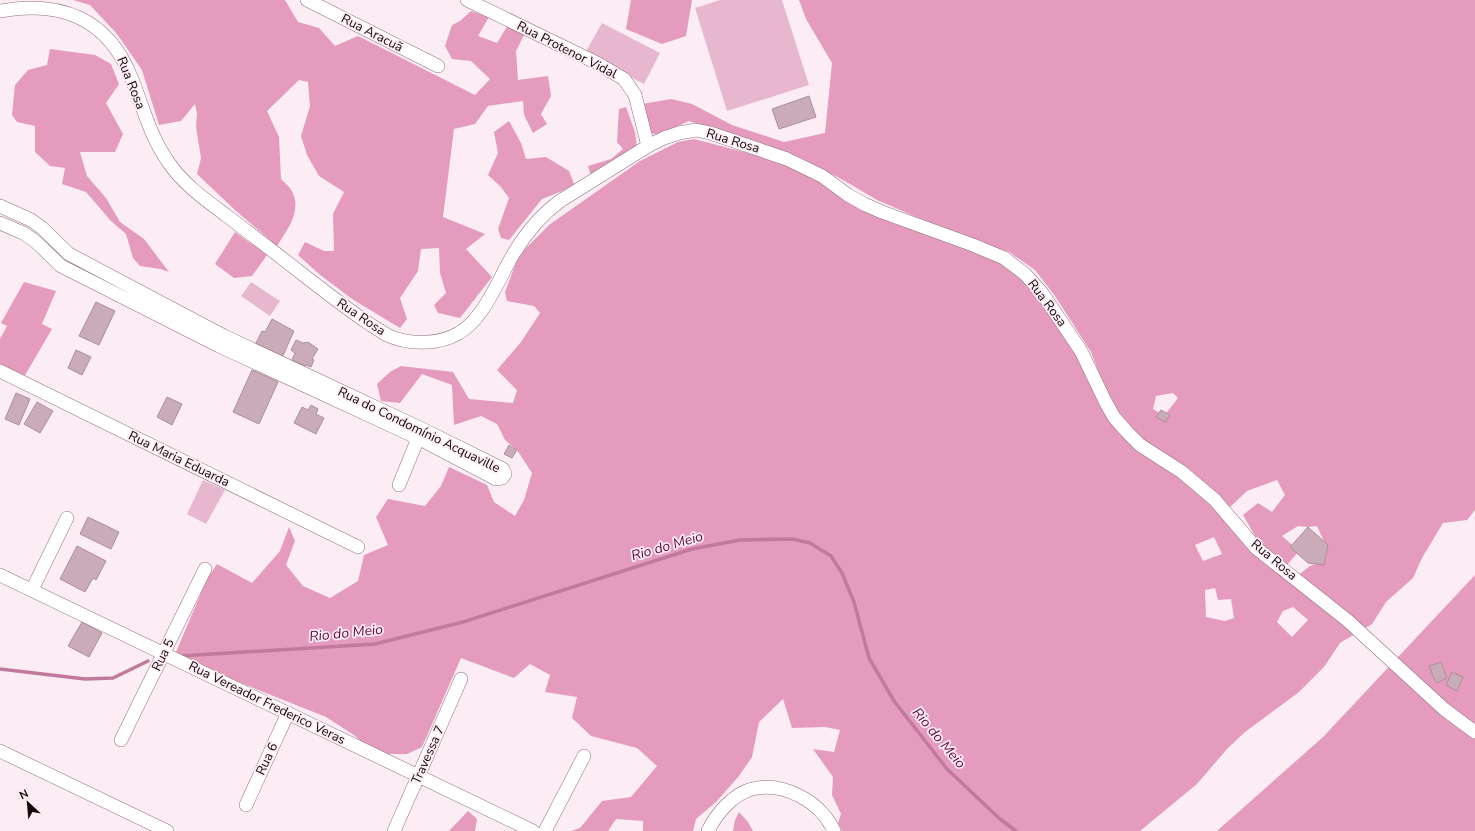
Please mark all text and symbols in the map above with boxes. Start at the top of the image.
street label: Rua Aracuã [338,10,406,56]
street label: Rua Protenor Vidal [514,17,620,83]
street label: Rua Rosa [112,54,150,112]
street label: Rua Rosa [704,124,762,158]
street label: Rua Rosa [1023,276,1071,330]
street label: Rua Rosa [333,294,389,340]
street label: Rua do Condomínio Acquaville [335,383,503,477]
street label: Rua Maria Eduarda [125,427,233,491]
water label: Rio do Meio [629,527,705,565]
street label: Rua Rosa [1247,535,1301,585]
water label: Rio do Meio [308,620,384,646]
street label: Rua 5 [147,636,179,674]
street label: Rua Vereador Frederico Veras [186,657,348,749]
water label: Rio do Meio [908,704,970,773]
street label: Travessa 7 [407,723,449,787]
street label: Rua 6 [252,740,282,778]
north arrow [8,783,48,823]
text: N [17,786,31,803]

